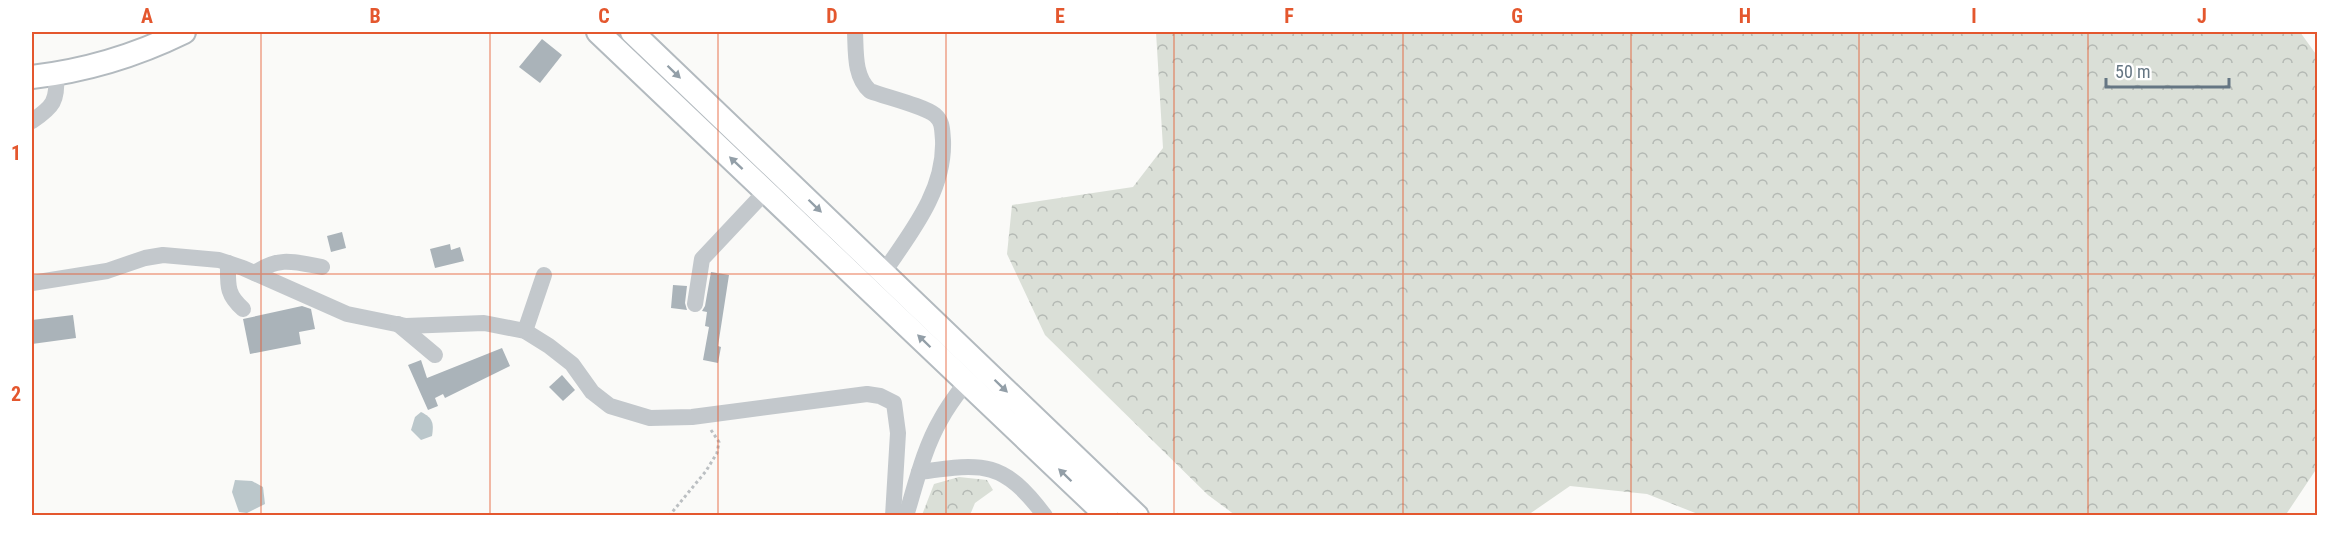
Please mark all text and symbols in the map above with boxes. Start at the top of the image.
text: A [141,4,153,28]
text: B [369,4,381,28]
text: C [598,4,610,28]
text: D [826,4,838,28]
text: E [1055,4,1065,28]
text: F [1284,4,1294,28]
text: G [1511,4,1523,28]
text: H [1739,4,1751,28]
text: I [1971,4,1977,28]
text: J [2197,4,2207,28]
scale bar [2106,51,2229,89]
text: 50 m [2115,61,2150,82]
one-way arrow [666,65,681,78]
text: 1 [11,141,21,165]
one-way arrow [730,157,744,171]
one-way arrow [808,199,822,213]
one-way arrow [917,334,931,348]
one-way arrow [993,378,1007,392]
text: 2 [11,382,21,406]
one-way arrow [1057,468,1072,482]

